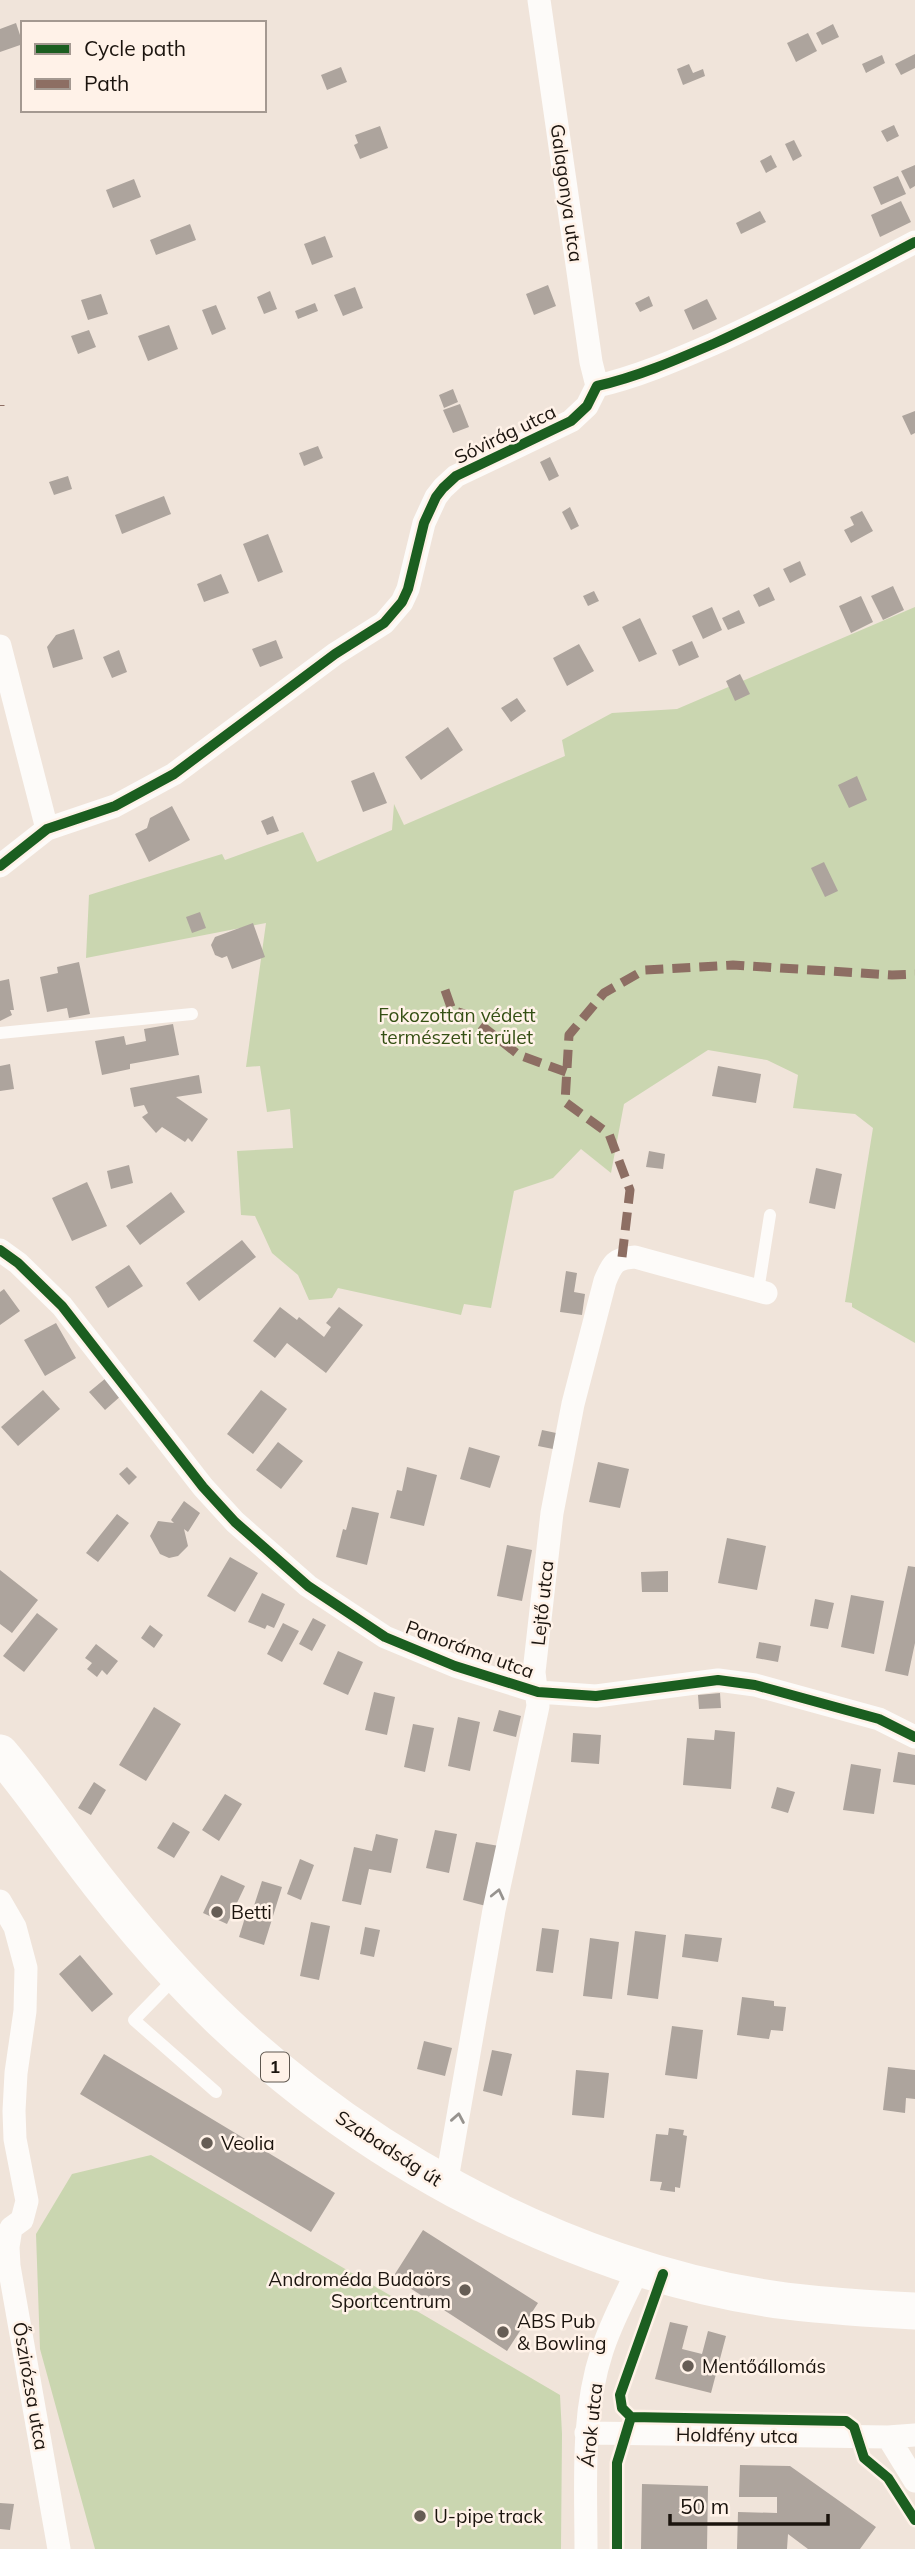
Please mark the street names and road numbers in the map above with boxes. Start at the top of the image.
street label: Galagonya utca [545,122,589,264]
street label: Sóvirág utca [450,399,560,469]
street label: Lejtő utca [526,1559,558,1647]
street label: Panoráma utca [403,1615,537,1683]
road number: 1 [261,2052,289,2082]
street label: Szabadság út [331,2105,447,2191]
street label: Őszirózsa utca [8,2320,54,2452]
street label: Árok utca [575,2382,607,2468]
street label: Holdfény utca [676,2422,798,2448]

